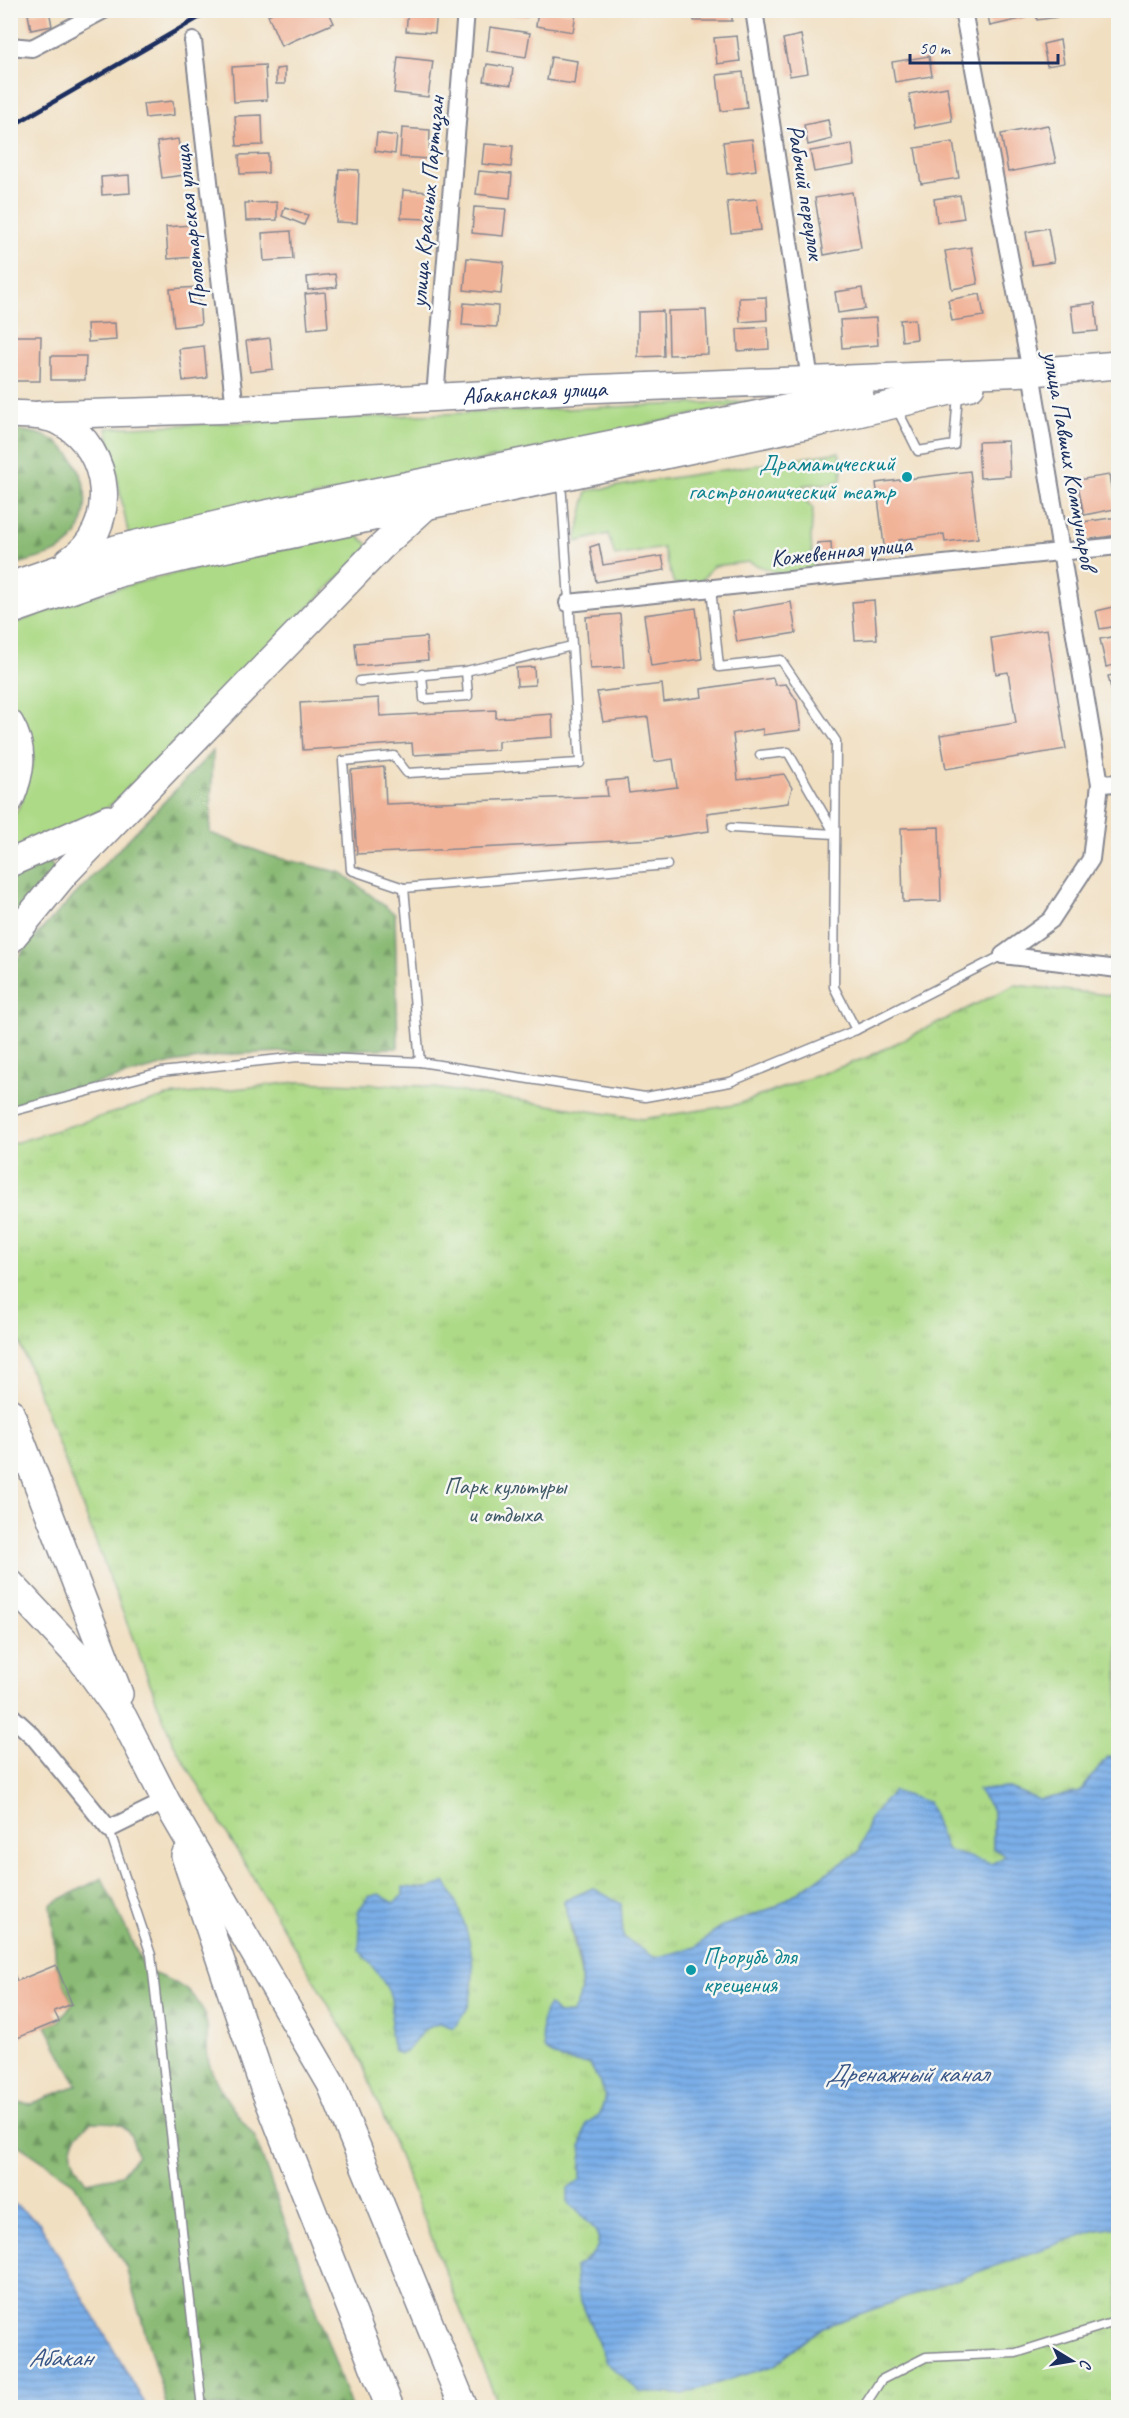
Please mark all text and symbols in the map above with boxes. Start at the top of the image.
scale bar [910,27,1058,65]
text: 50 m [919,37,952,59]
street label: улица Красных Партизан [403,94,452,311]
street label: Рабочий переулок [781,122,832,264]
street label: Пролетарская улица [166,142,213,310]
street label: улица Павших Коммунаров [1036,347,1105,577]
street label: Абаканская улица [461,373,609,411]
place label: Драматический гастрономический театр [688,448,897,506]
marker: Драматический гастрономический театр [900,470,914,484]
street label: Кожевенная улица [769,529,914,573]
park label: Парк культуры и отдыха [444,1471,568,1529]
place label: Прорубь для крещения [703,1941,798,1999]
marker: Прорубь для крещения [684,1963,698,1977]
water label: Дренажный канал [825,2057,992,2090]
north arrow [1042,2331,1102,2391]
water label: Абакан [28,2341,96,2374]
text: С [1075,2358,1096,2372]

